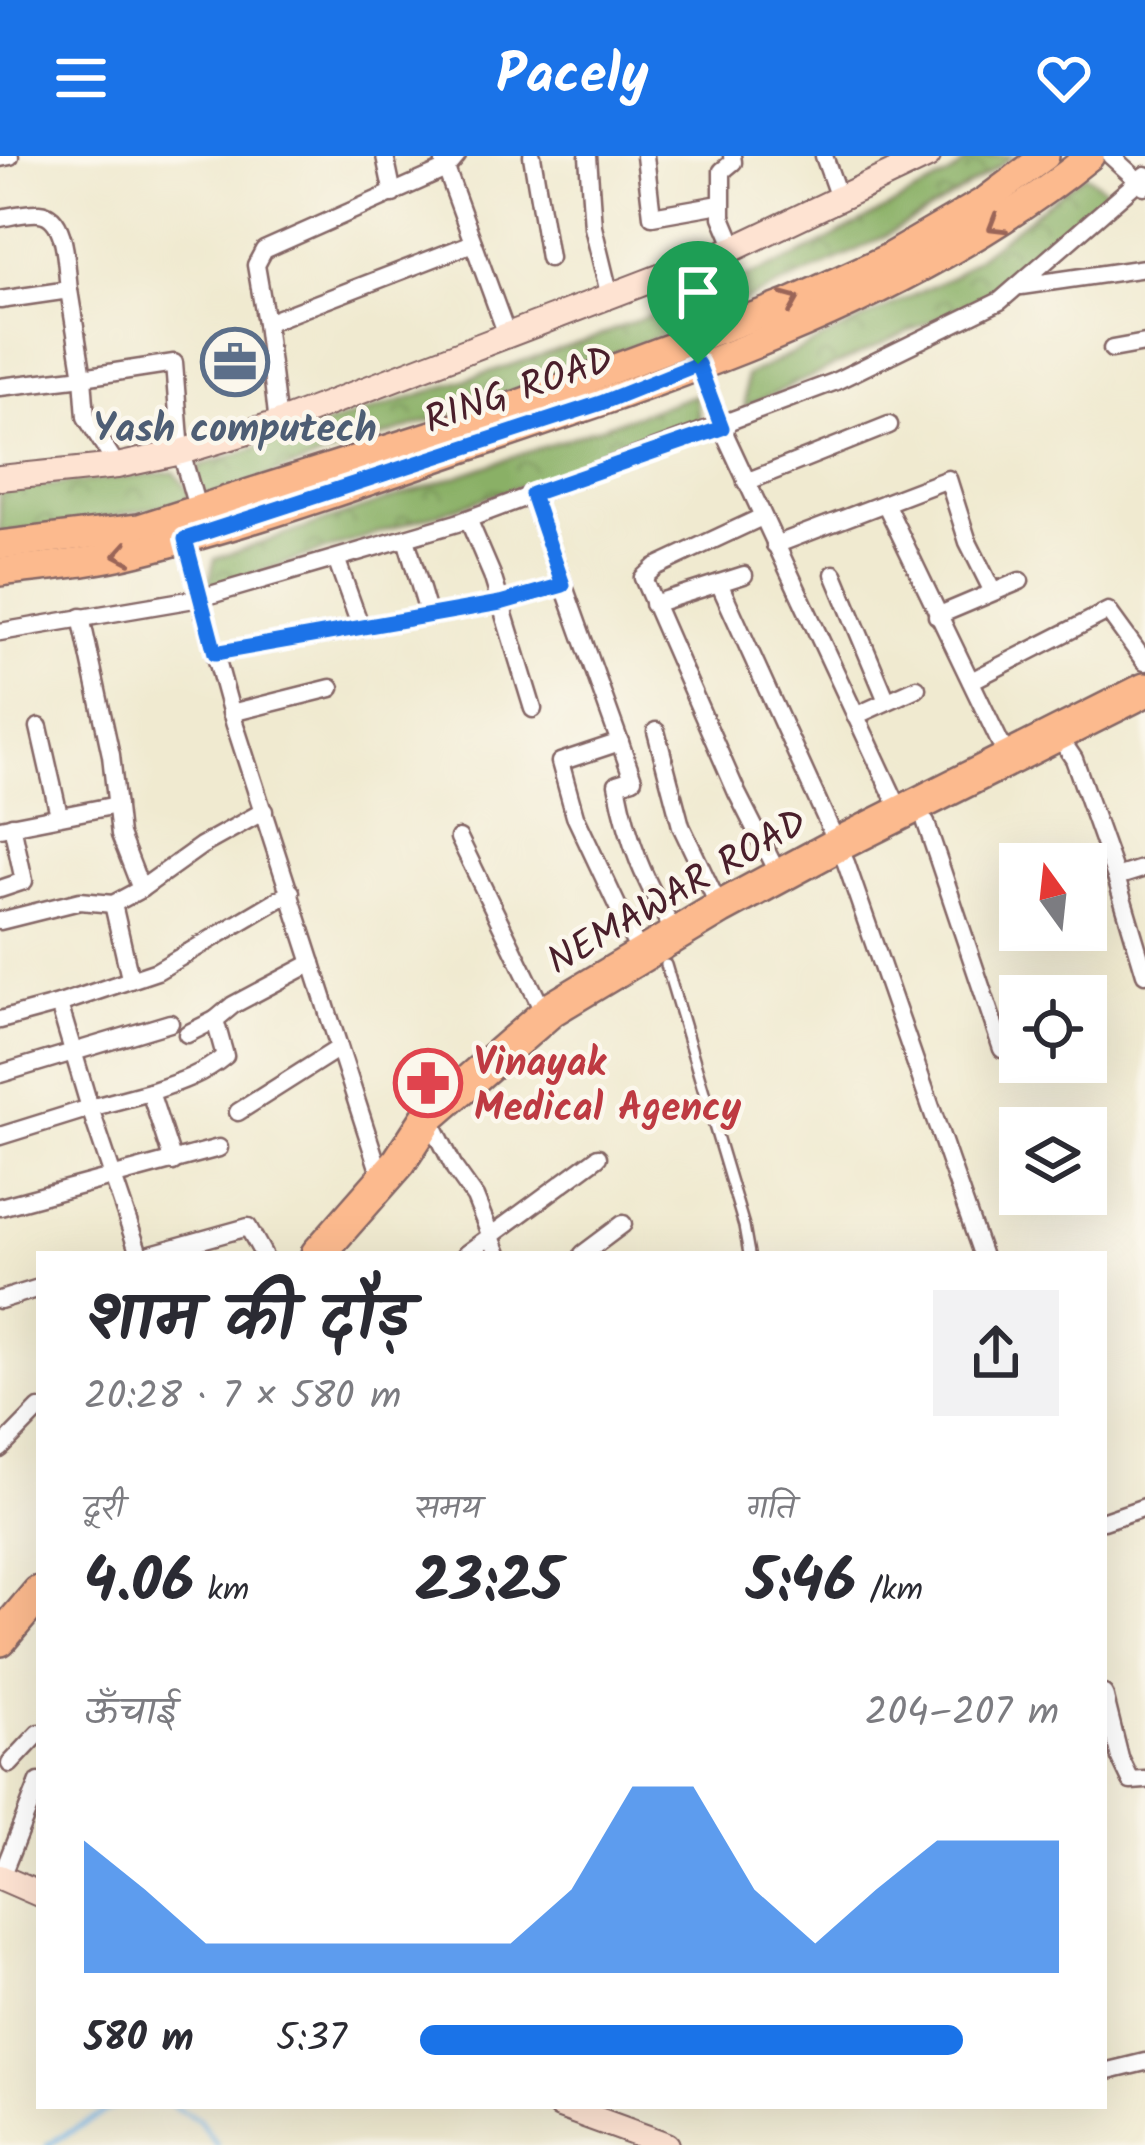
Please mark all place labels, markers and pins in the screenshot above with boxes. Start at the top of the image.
pin [647,241,749,364]
office icon: Yash computech [200,327,270,397]
place label: Yash computech [93,400,377,462]
place label: Vinayak Medical Agency [474,1034,742,1141]
pharmacy icon: Vinayak Medical Agency [393,1048,463,1118]

